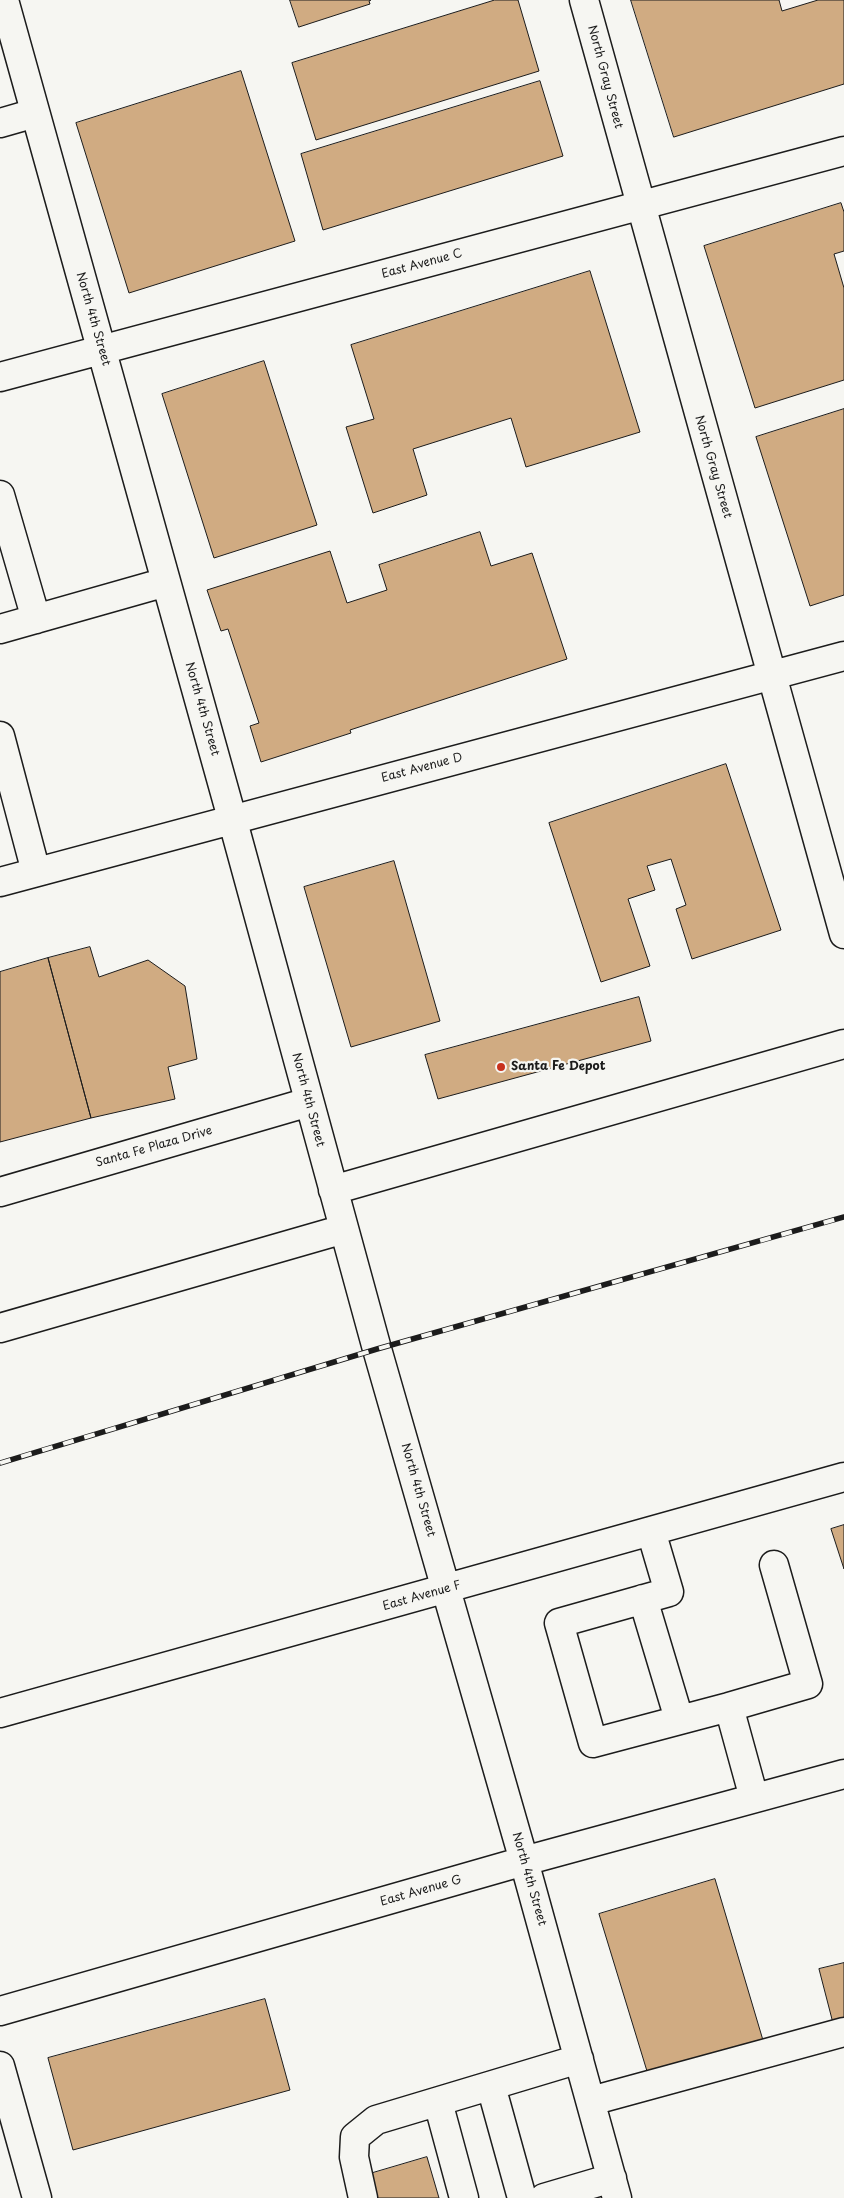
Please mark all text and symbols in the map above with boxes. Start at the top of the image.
street label: North Gray Street [584,24,626,130]
street label: East Avenue C [380,246,464,282]
street label: North 4th Street [73,270,113,368]
street label: North Gray Street [691,414,735,520]
street label: North 4th Street [182,660,222,758]
street label: East Avenue D [380,750,464,786]
street label: North 4th Street [289,1051,327,1149]
place label: Santa Fe Depot [511,1060,605,1074]
marker: Santa Fe Depot [495,1061,507,1073]
street label: Santa Fe Plaza Drive [94,1123,214,1171]
street label: North 4th Street [398,1441,438,1539]
street label: East Avenue F [381,1578,463,1614]
street label: North 4th Street [509,1830,549,1928]
street label: East Avenue G [379,1873,463,1909]

